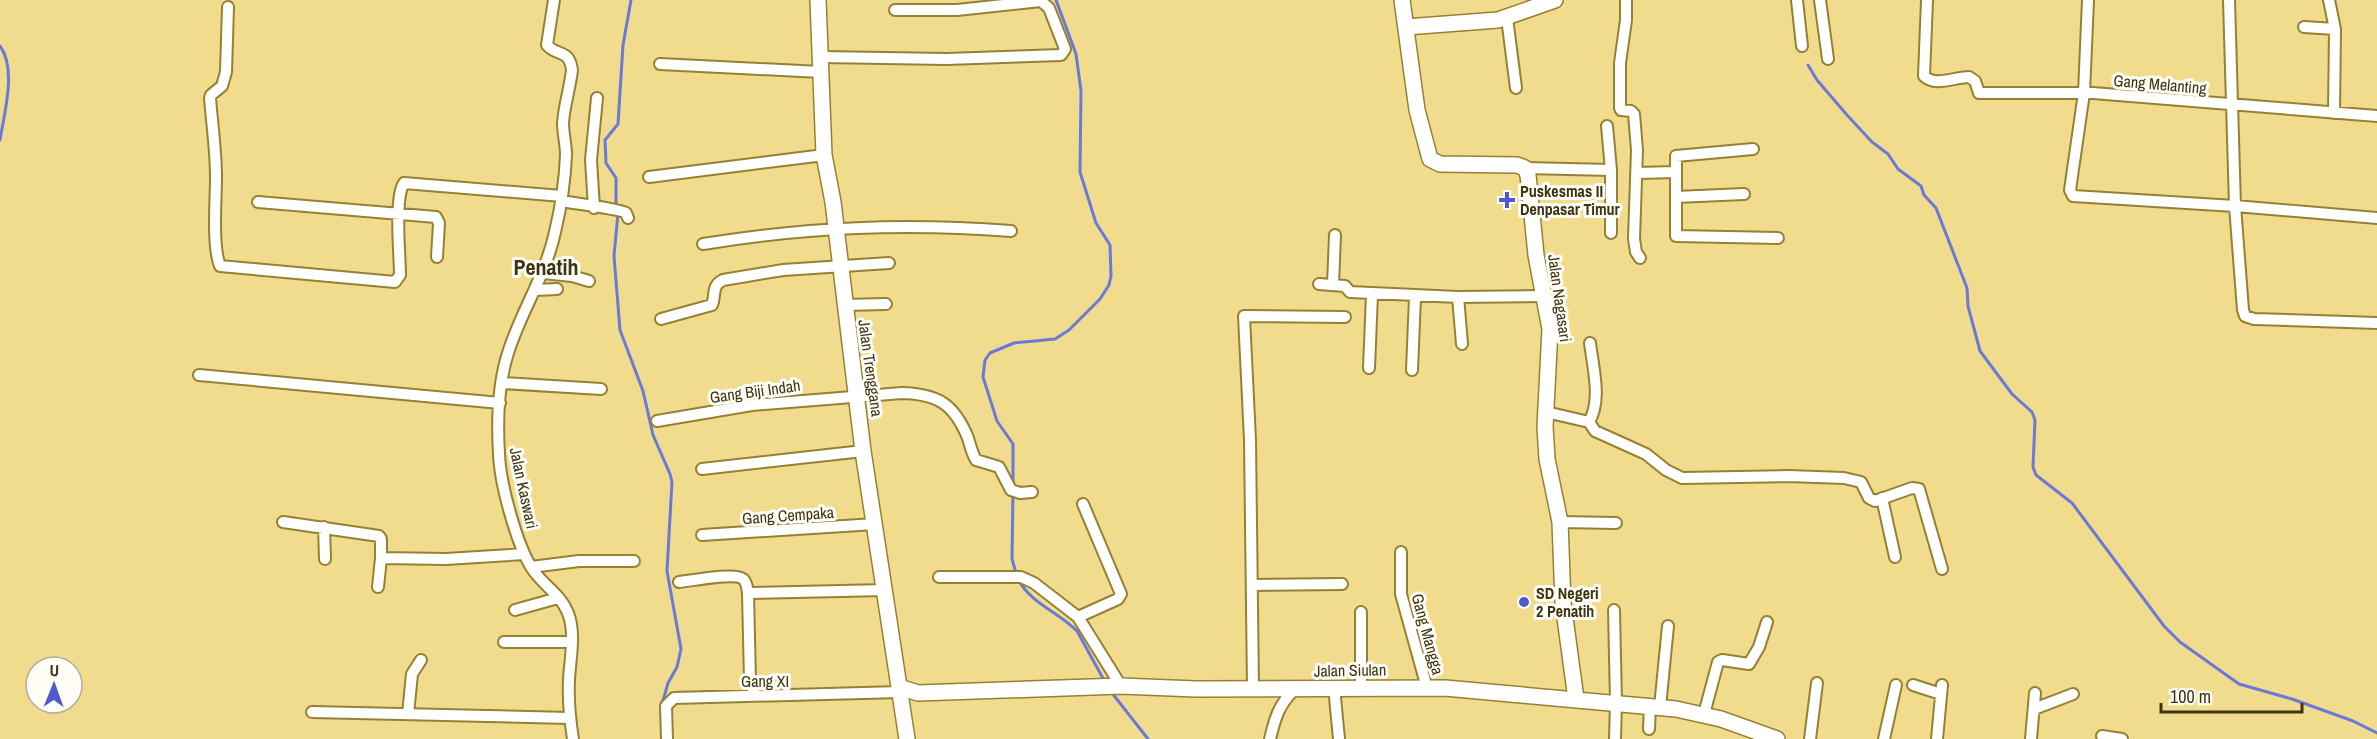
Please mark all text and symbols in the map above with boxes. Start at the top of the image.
street label: Gang Melanting [2113,69,2208,99]
place label: Puskesmas II Denpasar Timur [1520,180,1621,220]
marker: Puskesmas II Denpasar Timur [1498,191,1516,209]
district label: Penatih [513,252,579,282]
street label: Jalan Nagasari [1543,253,1577,343]
street label: Jalan Trenggana [853,318,889,419]
street label: Gang Biji Indah [708,374,802,408]
street label: Jalan Kaswari [505,445,543,531]
street label: Gang Cempaka [741,501,835,529]
place label: SD Negeri 2 Penatih [1536,582,1599,622]
street label: Gang Mangga [1407,591,1450,678]
marker: SD Negeri 2 Penatih [1517,595,1531,609]
north arrow [24,655,84,715]
street label: Jalan Siulan [1314,658,1386,682]
text: U [49,659,59,681]
street label: Gang XI [741,670,789,692]
scale bar [2161,676,2302,714]
text: 100 m [2170,684,2211,709]

